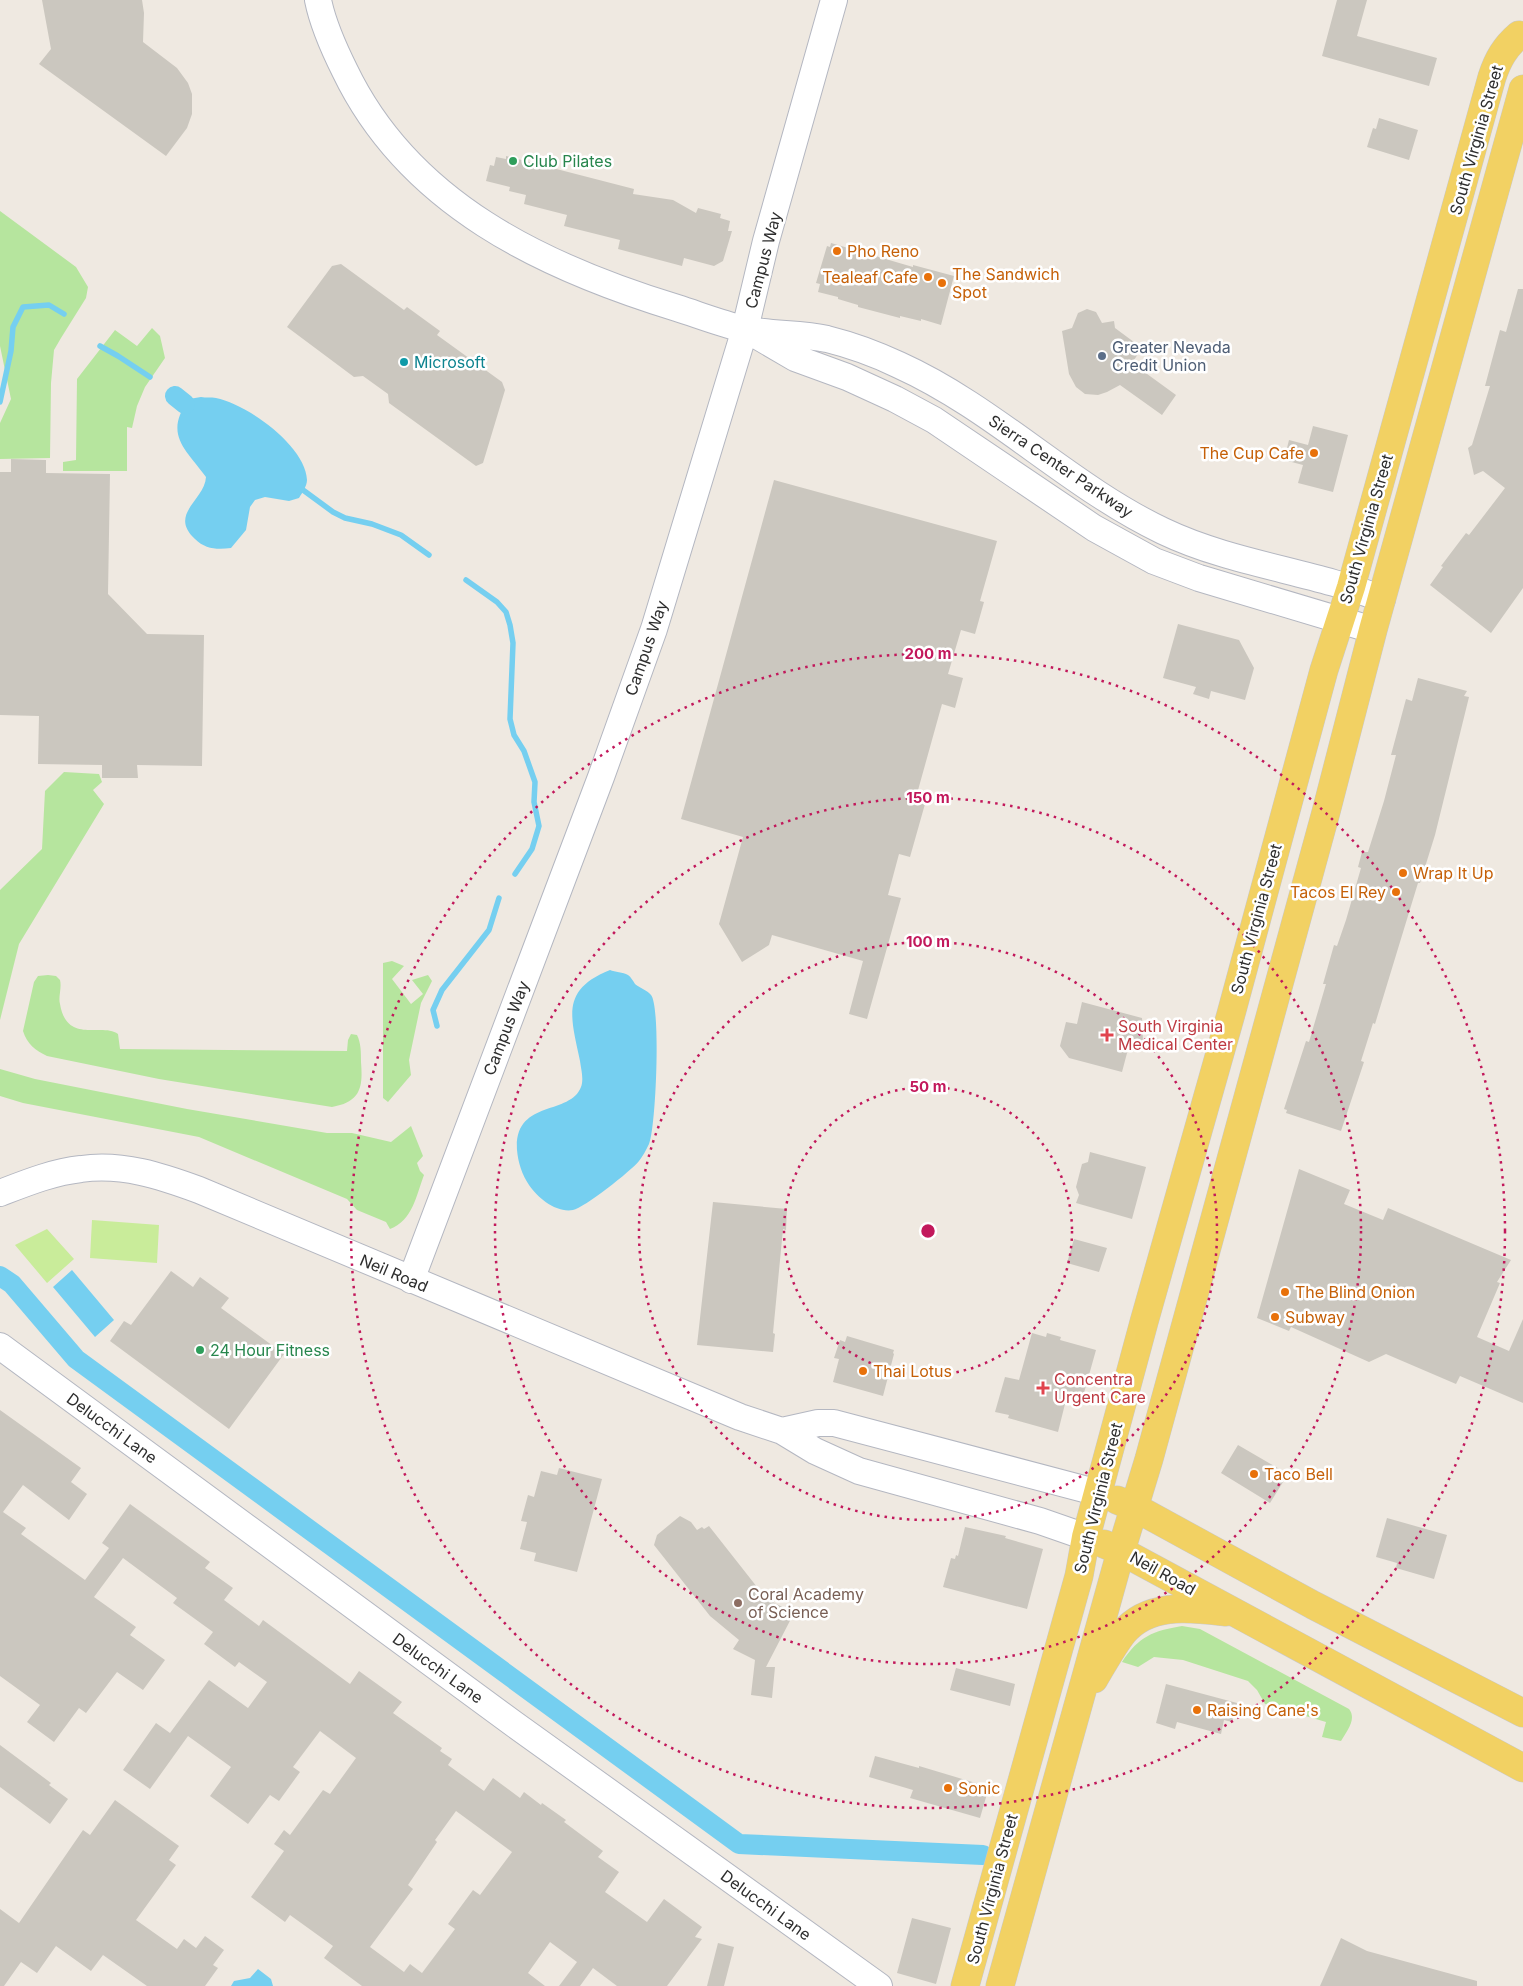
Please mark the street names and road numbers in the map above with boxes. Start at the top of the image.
street label: South Virginia Street [1445,63,1507,217]
street label: Campus Way [740,209,786,311]
street label: Sierra Center Parkway [985,410,1137,522]
street label: South Virginia Street [1335,452,1397,606]
street label: Campus Way [620,598,672,698]
street label: South Virginia Street [1226,842,1286,996]
street label: Campus Way [479,978,533,1078]
street label: Neil Road [357,1250,431,1296]
street label: Delucchi Lane [63,1388,161,1468]
street label: South Virginia Street [1070,1420,1126,1576]
street label: Neil Road [1127,1547,1199,1599]
street label: Delucchi Lane [389,1628,487,1708]
street label: South Virginia Street [962,1812,1022,1966]
street label: Delucchi Lane [717,1865,815,1945]

